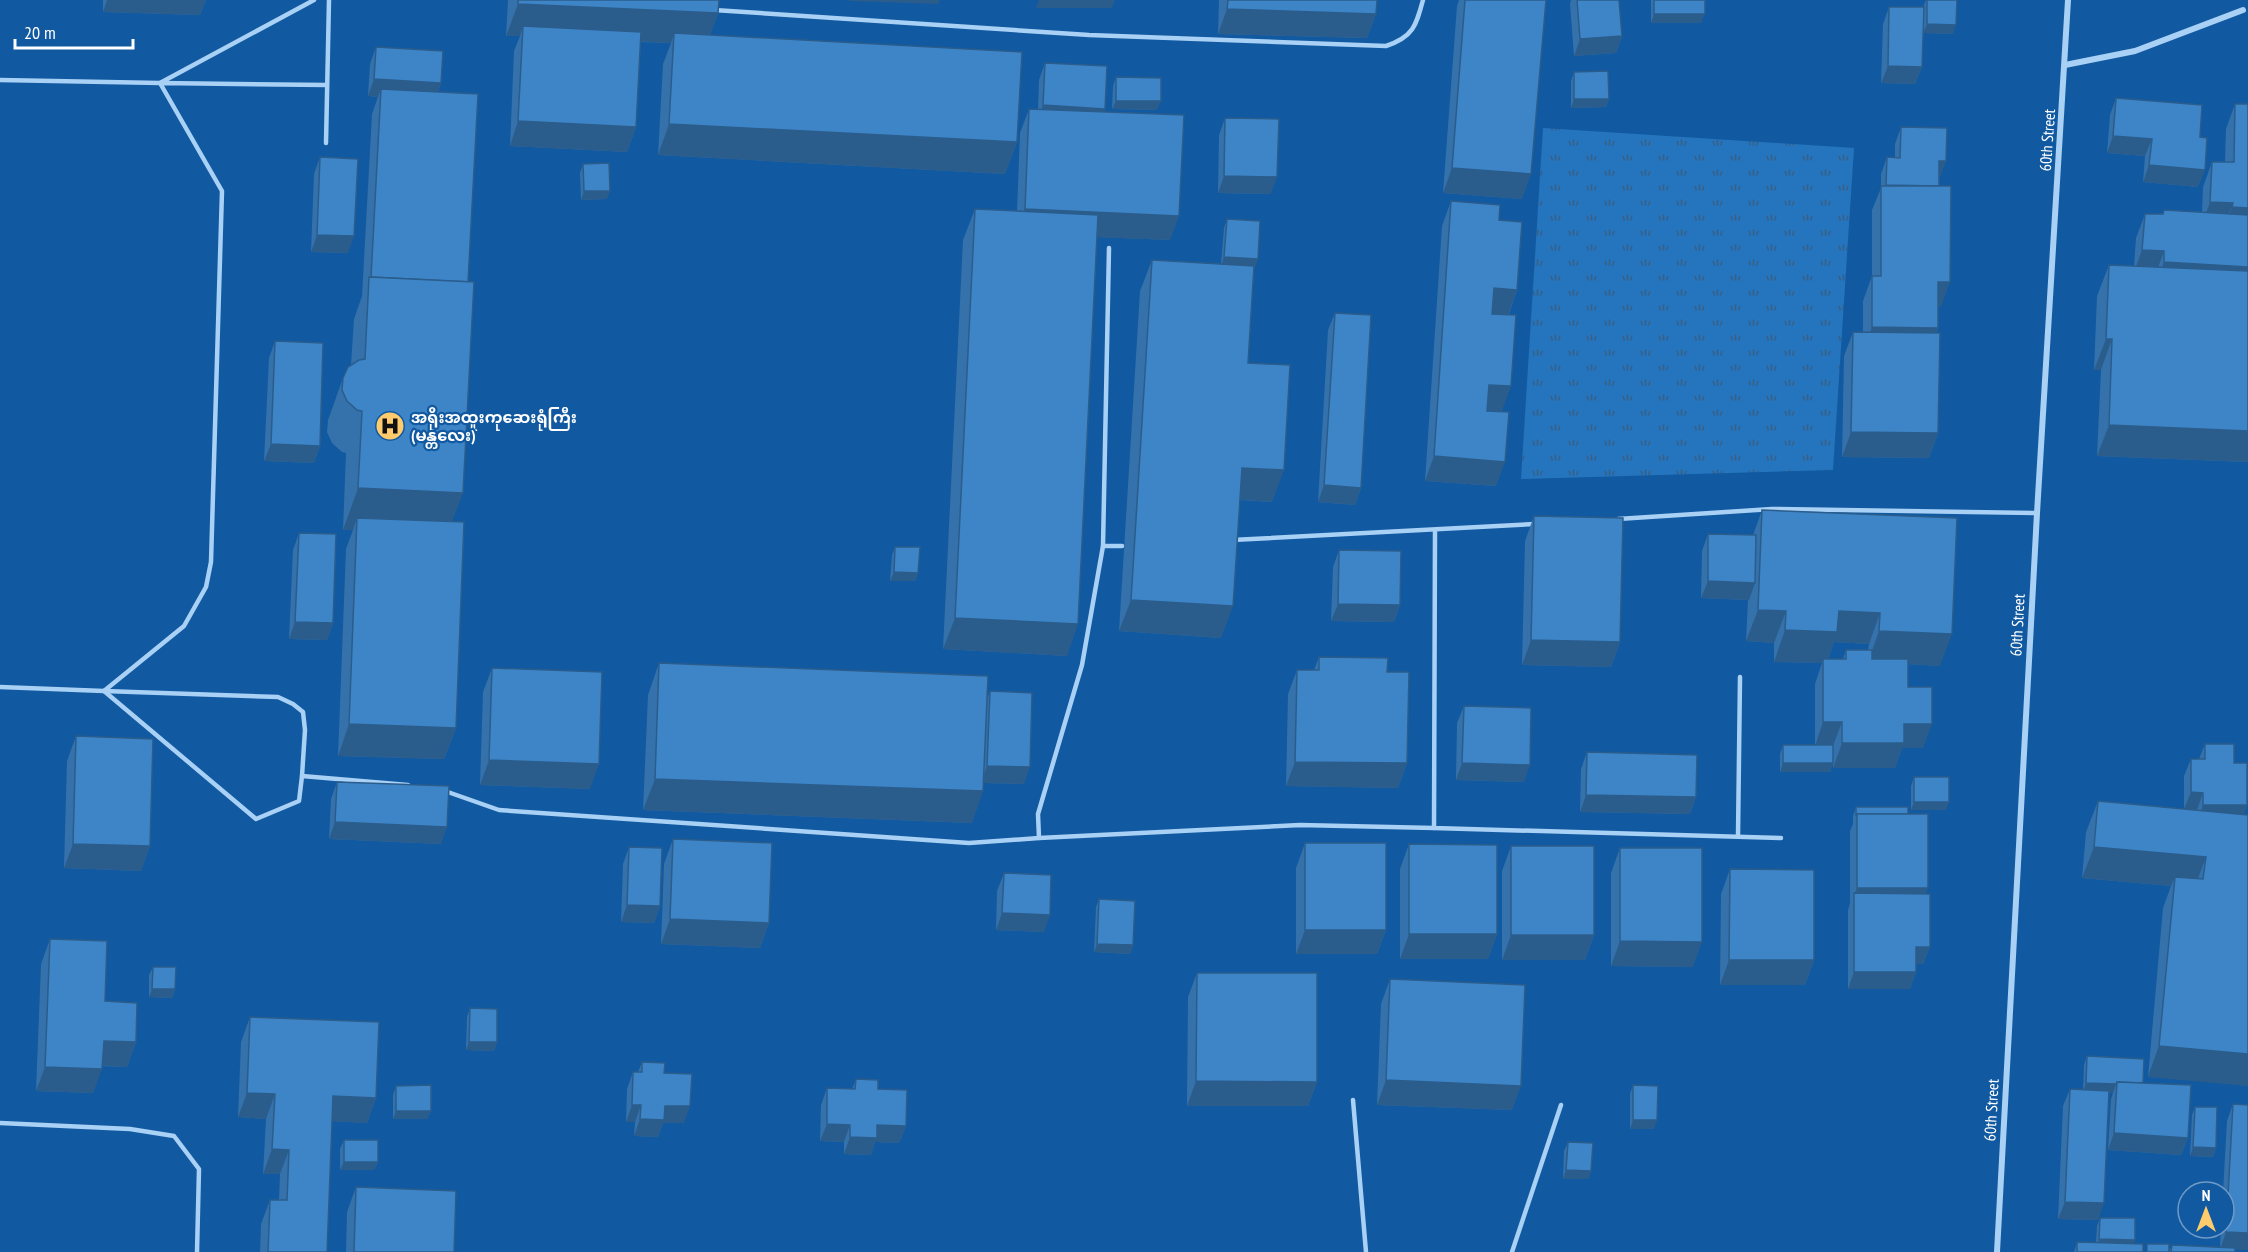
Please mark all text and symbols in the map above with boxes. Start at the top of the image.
scale bar [15,12,134,50]
text: 20 m [24,21,56,44]
street label: 60th Street [2035,108,2059,172]
place label: အရိုးအထူးကုဆေးရုံကြီး (မန္တလေး) [411,406,577,449]
hospital icon: အရိုးအထူးကုဆေးရုံကြီး (မန္တလေး) [374,410,406,442]
street label: 60th Street [2005,593,2029,657]
street label: 60th Street [1979,1078,2003,1142]
north arrow [2176,1180,2236,1240]
text: N [2202,1185,2210,1205]

